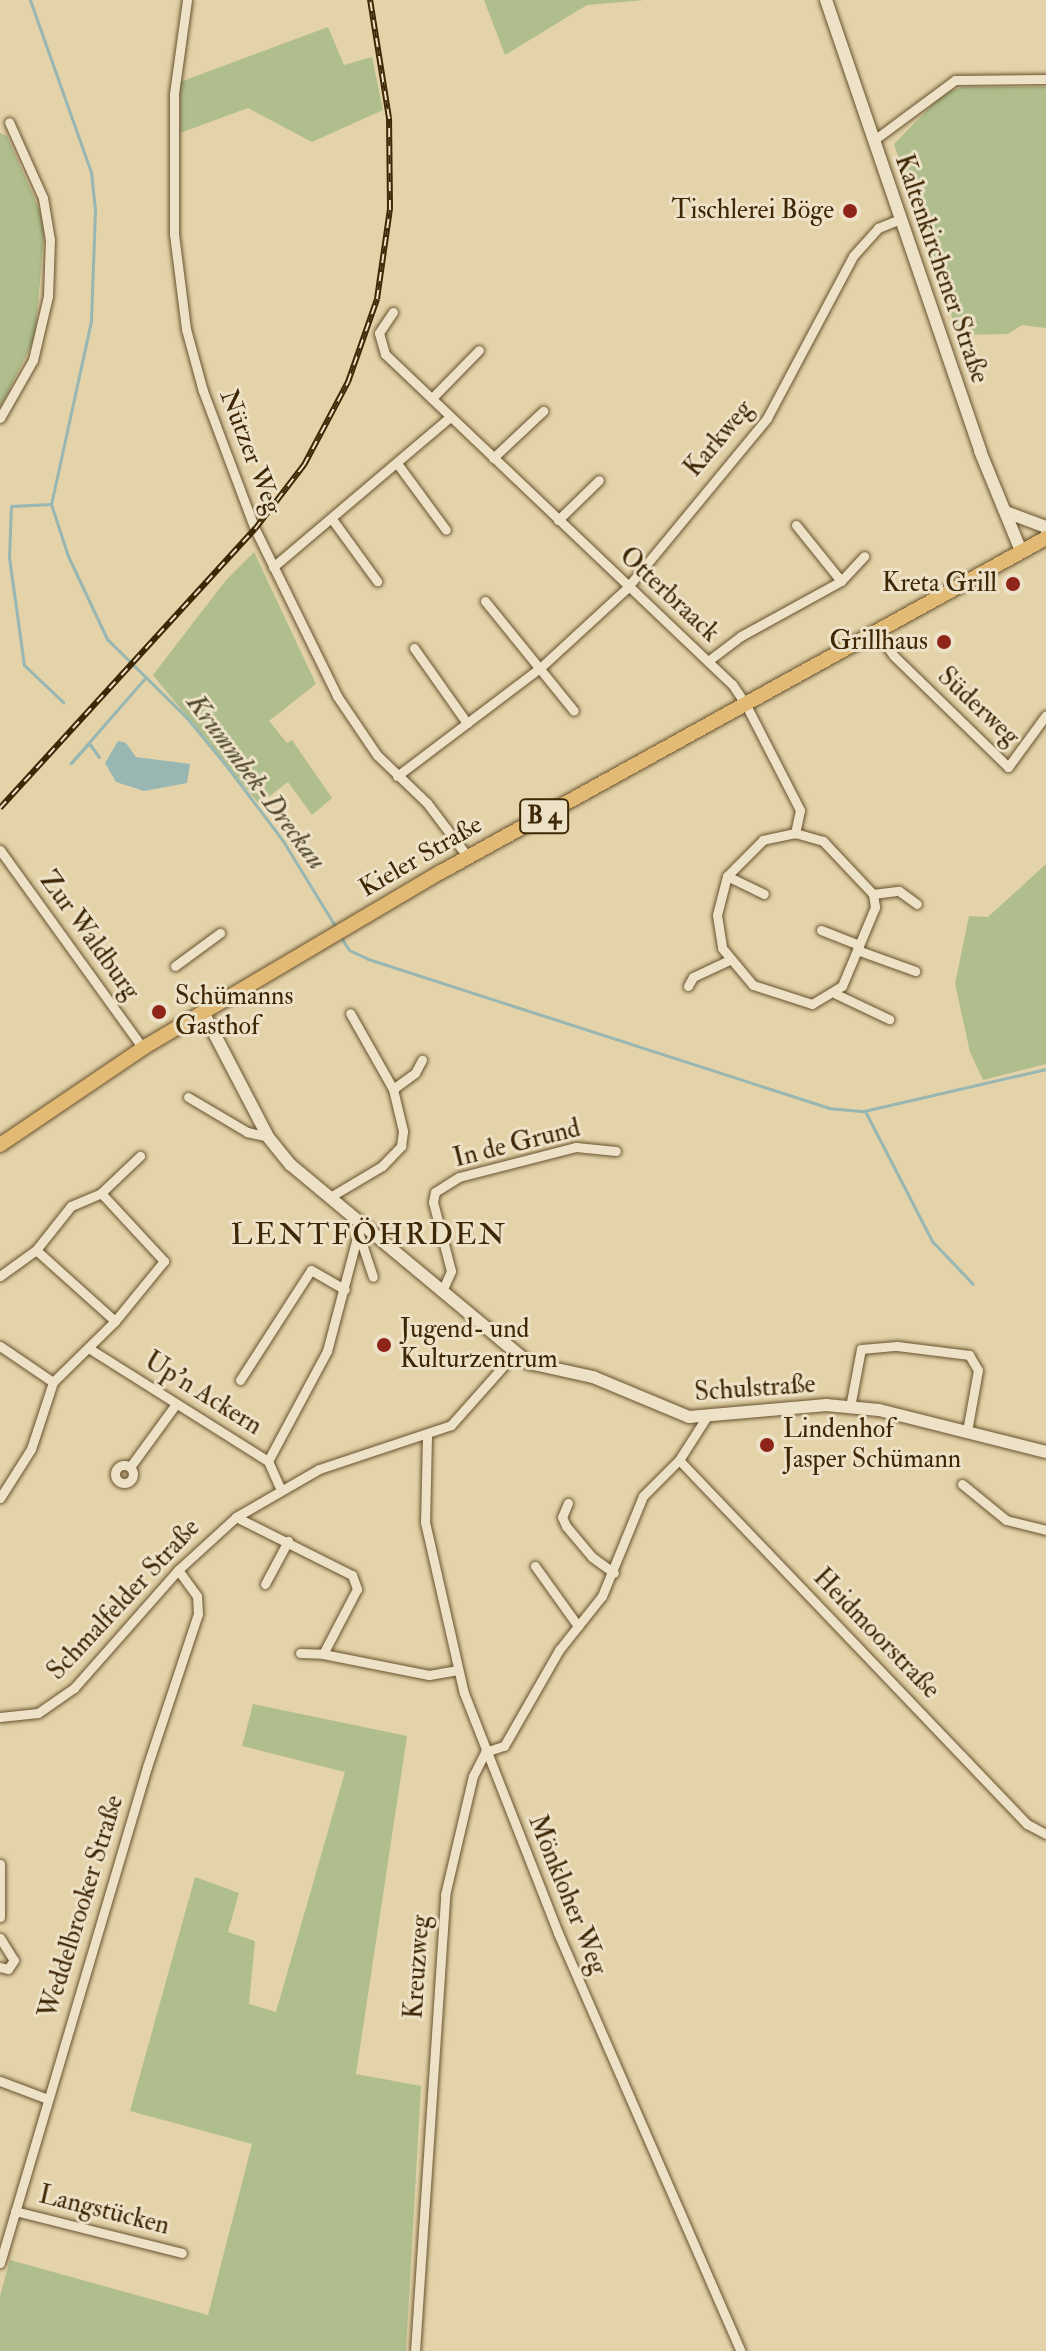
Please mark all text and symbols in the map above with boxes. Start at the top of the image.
street label: Kaltenkirchener Straße [887,151,995,387]
place label: Tischlerei Böge [672,195,834,227]
marker: Tischlerei Böge [841,202,859,220]
street label: Nützer Weg [212,385,288,519]
street label: Karkweg [678,394,760,484]
street label: Otterbraack [613,541,725,649]
place label: Kreta Grill [882,568,997,600]
marker: Kreta Grill [1004,575,1022,593]
place label: Grillhaus [830,626,928,658]
marker: Grillhaus [935,633,953,651]
street label: Süderweg [931,661,1025,753]
water label: Krummbek-Dreckau [179,687,333,877]
road number: B 4 [518,796,570,836]
street label: Kieler Straße [354,809,488,905]
street label: Zur Waldburg [32,866,146,1006]
place label: Schümanns Gasthof [175,981,293,1042]
marker: Schümanns Gasthof [150,1003,168,1021]
street label: In de Grund [450,1113,584,1175]
district label: LENTFÖHRDEN [231,1217,507,1253]
place label: Jugend- und Kulturzentrum [400,1314,558,1376]
marker: Jugend- und Kulturzentrum [375,1336,393,1354]
street label: Up'n Ackern [139,1346,267,1442]
street label: Schulstraße [693,1369,817,1409]
place label: Lindenhof Jasper Schümann [783,1414,961,1476]
marker: Lindenhof Jasper Schümann [758,1436,776,1454]
street label: Schmalfelder Straße [41,1513,207,1687]
street label: Heidmoorstraße [806,1562,946,1706]
street label: Weddelbrooker Straße [33,1792,131,2022]
street label: Mönkloher Weg [521,1811,613,1979]
street label: Kreuzweg [399,1914,437,2020]
street label: Langstücken [36,2180,172,2242]

